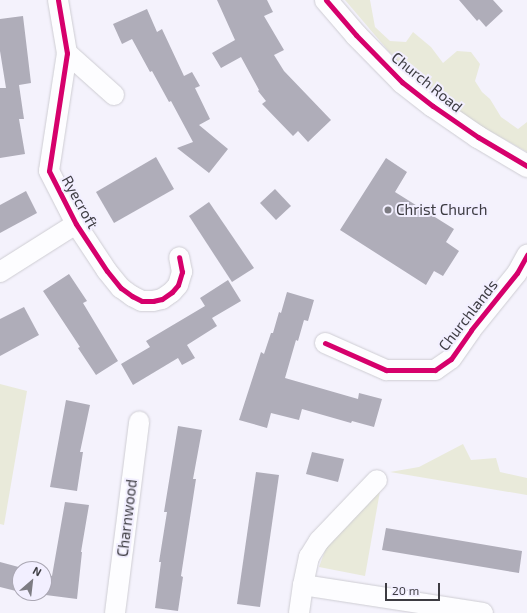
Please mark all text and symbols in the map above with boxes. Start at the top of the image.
street label: Church Road [388,48,466,116]
street label: Ryecroft [58,172,102,232]
place label: Christ Church [396,201,487,219]
marker: Christ Church [383,205,393,215]
street label: Churchlands [435,276,501,354]
street label: Charnwood [113,478,141,558]
north arrow [12,561,52,601]
text: N [31,563,44,578]
scale bar [387,575,442,601]
text: 20 m [392,583,419,597]

